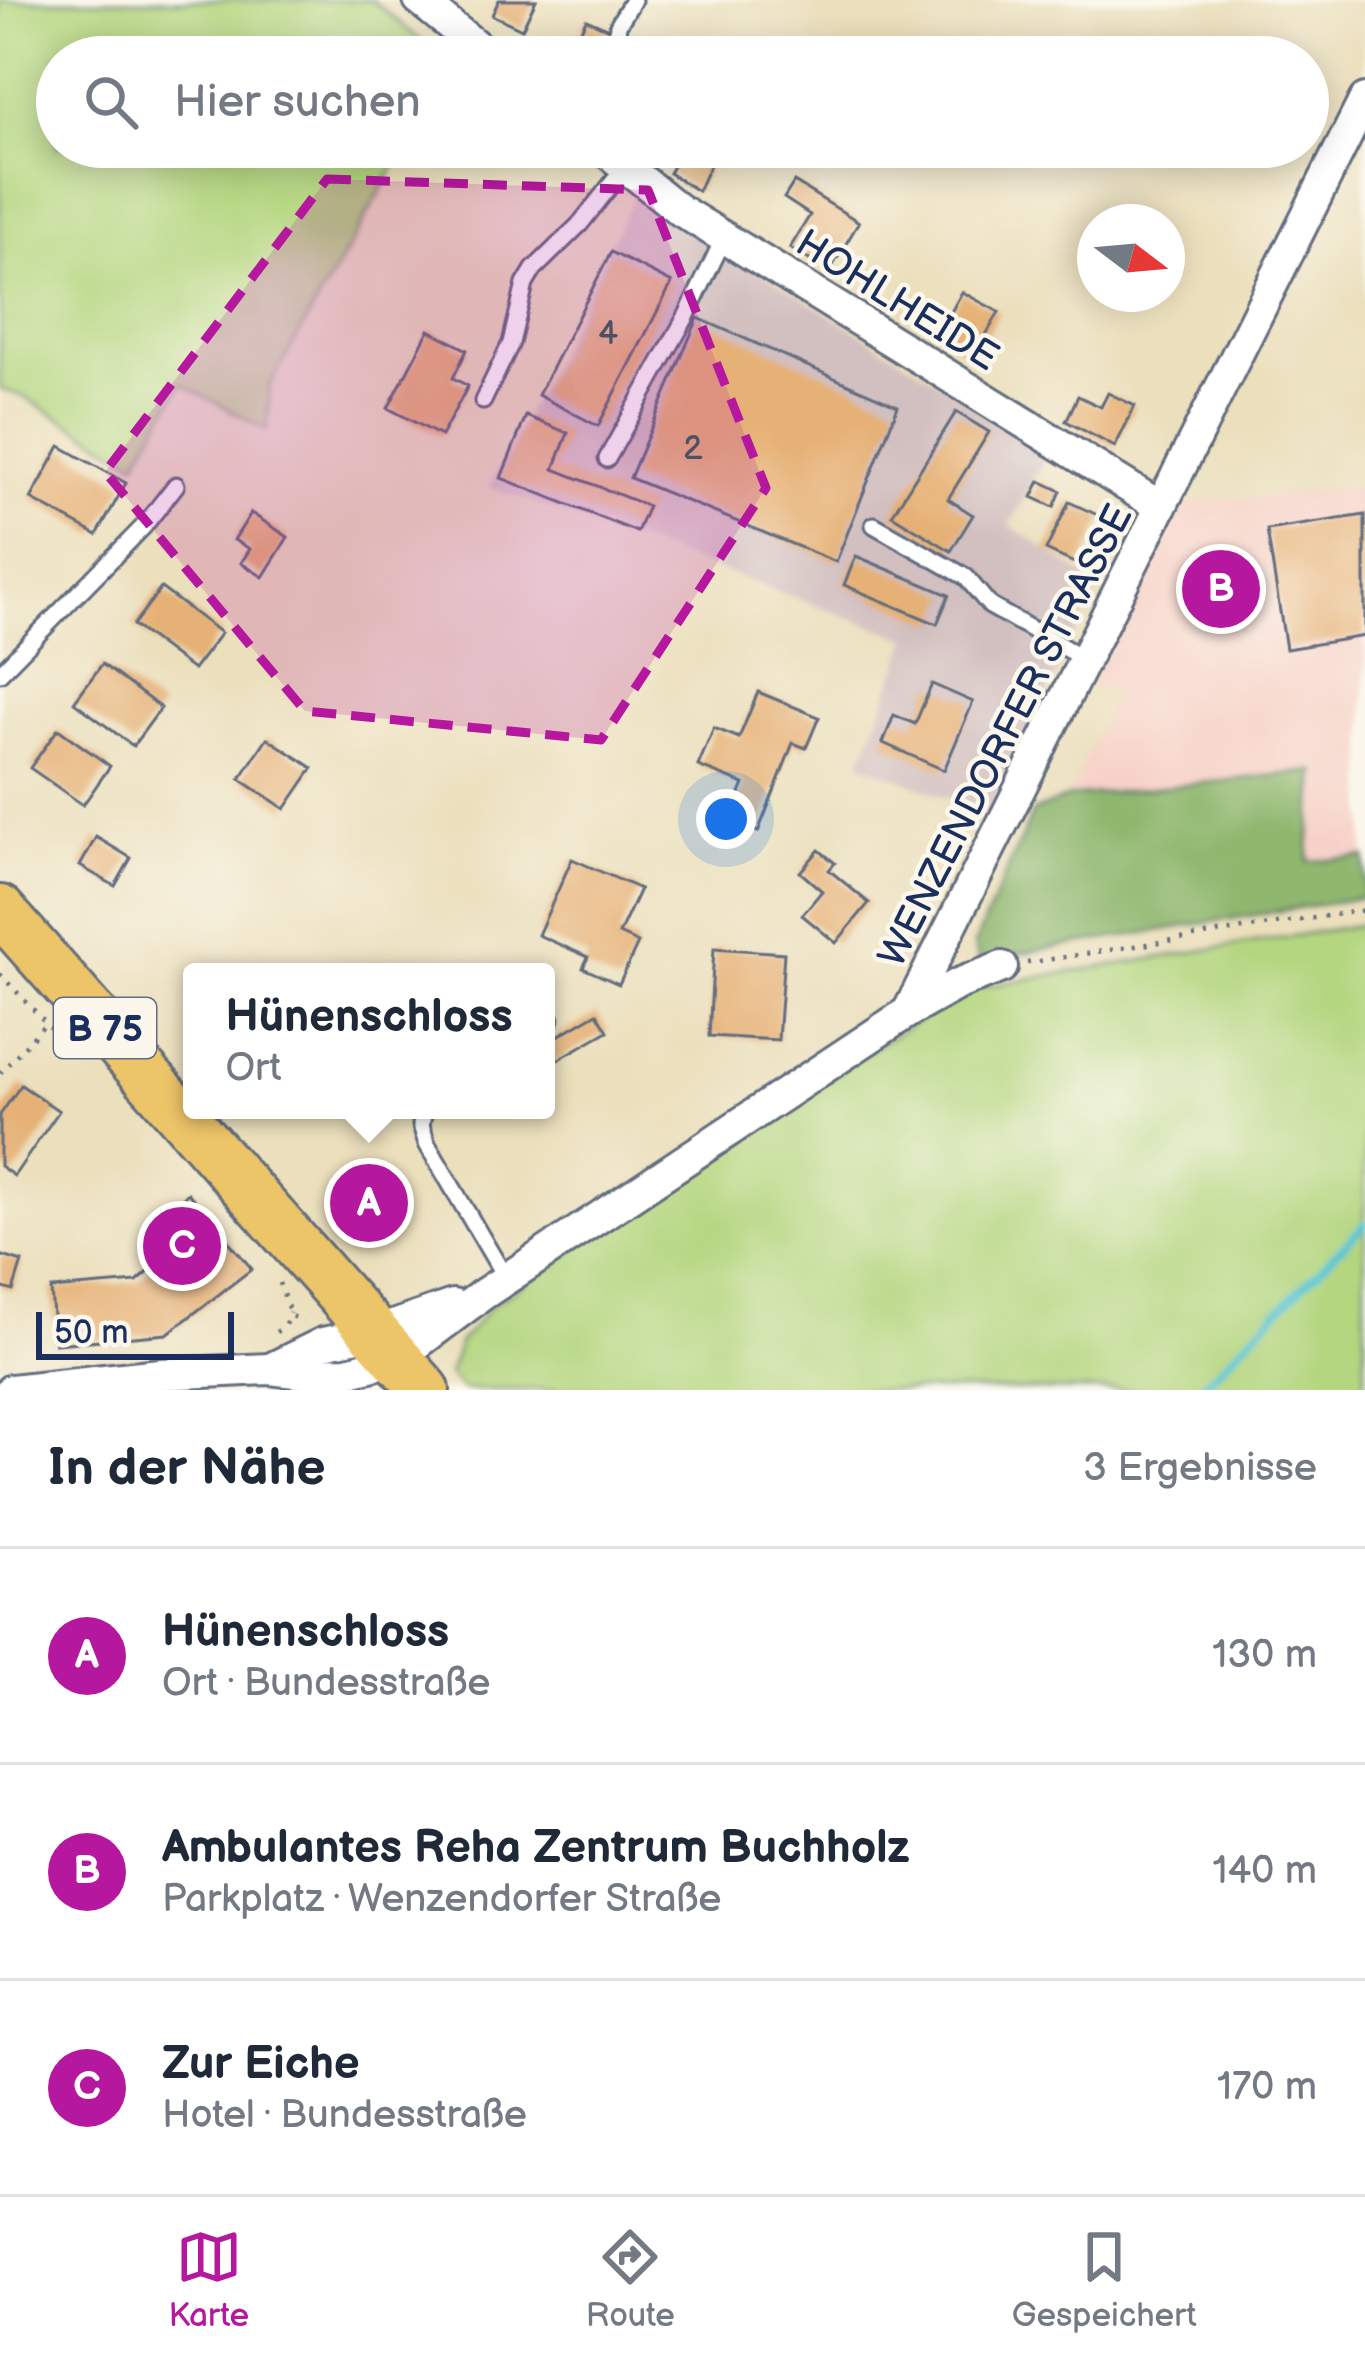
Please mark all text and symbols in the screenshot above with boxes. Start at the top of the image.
search box [36,36,1329,168]
icon: search [78,69,144,135]
text: Hier suchen [174,75,421,130]
north arrow [1077,204,1185,312]
street label: HOHLHEIDE [787,220,1006,382]
house number: 4 [598,314,618,354]
house number: 2 [683,429,703,469]
street label: WENZENDORFER STRASSE [869,497,1143,975]
pin: B [1182,544,1260,634]
your location [696,789,756,849]
popup [183,963,555,1119]
text: Hünenschloss [225,990,513,1045]
road number: B 75 [54,998,156,1058]
text: Ort [225,1045,282,1092]
pin: A [330,1158,408,1248]
pin: C [143,1201,221,1291]
scale bar [36,1306,234,1359]
text: 50 m [54,1313,129,1353]
text: In der Nähe [48,1438,326,1499]
text: 3 Ergebnisse [1083,1445,1317,1492]
text: Hünenschloss [162,1605,449,1660]
text: A [75,1632,99,1679]
text: 130 m [1212,1632,1317,1679]
text: Ort · Bundesstraße [162,1660,490,1707]
text: Ambulantes Reha Zentrum Buchholz [162,1821,910,1876]
text: B [73,1848,101,1895]
text: 140 m [1212,1848,1317,1895]
text: Parkplatz · Wenzendorfer Straße [162,1876,721,1923]
text: Zur Eiche [162,2037,360,2092]
text: C [73,2064,101,2111]
text: 170 m [1217,2064,1317,2111]
text: Hotel · Bundesstraße [162,2092,527,2139]
tab: Karte [168,2224,249,2336]
tab: Route [586,2224,675,2336]
tab: Gespeichert [1012,2224,1197,2336]

